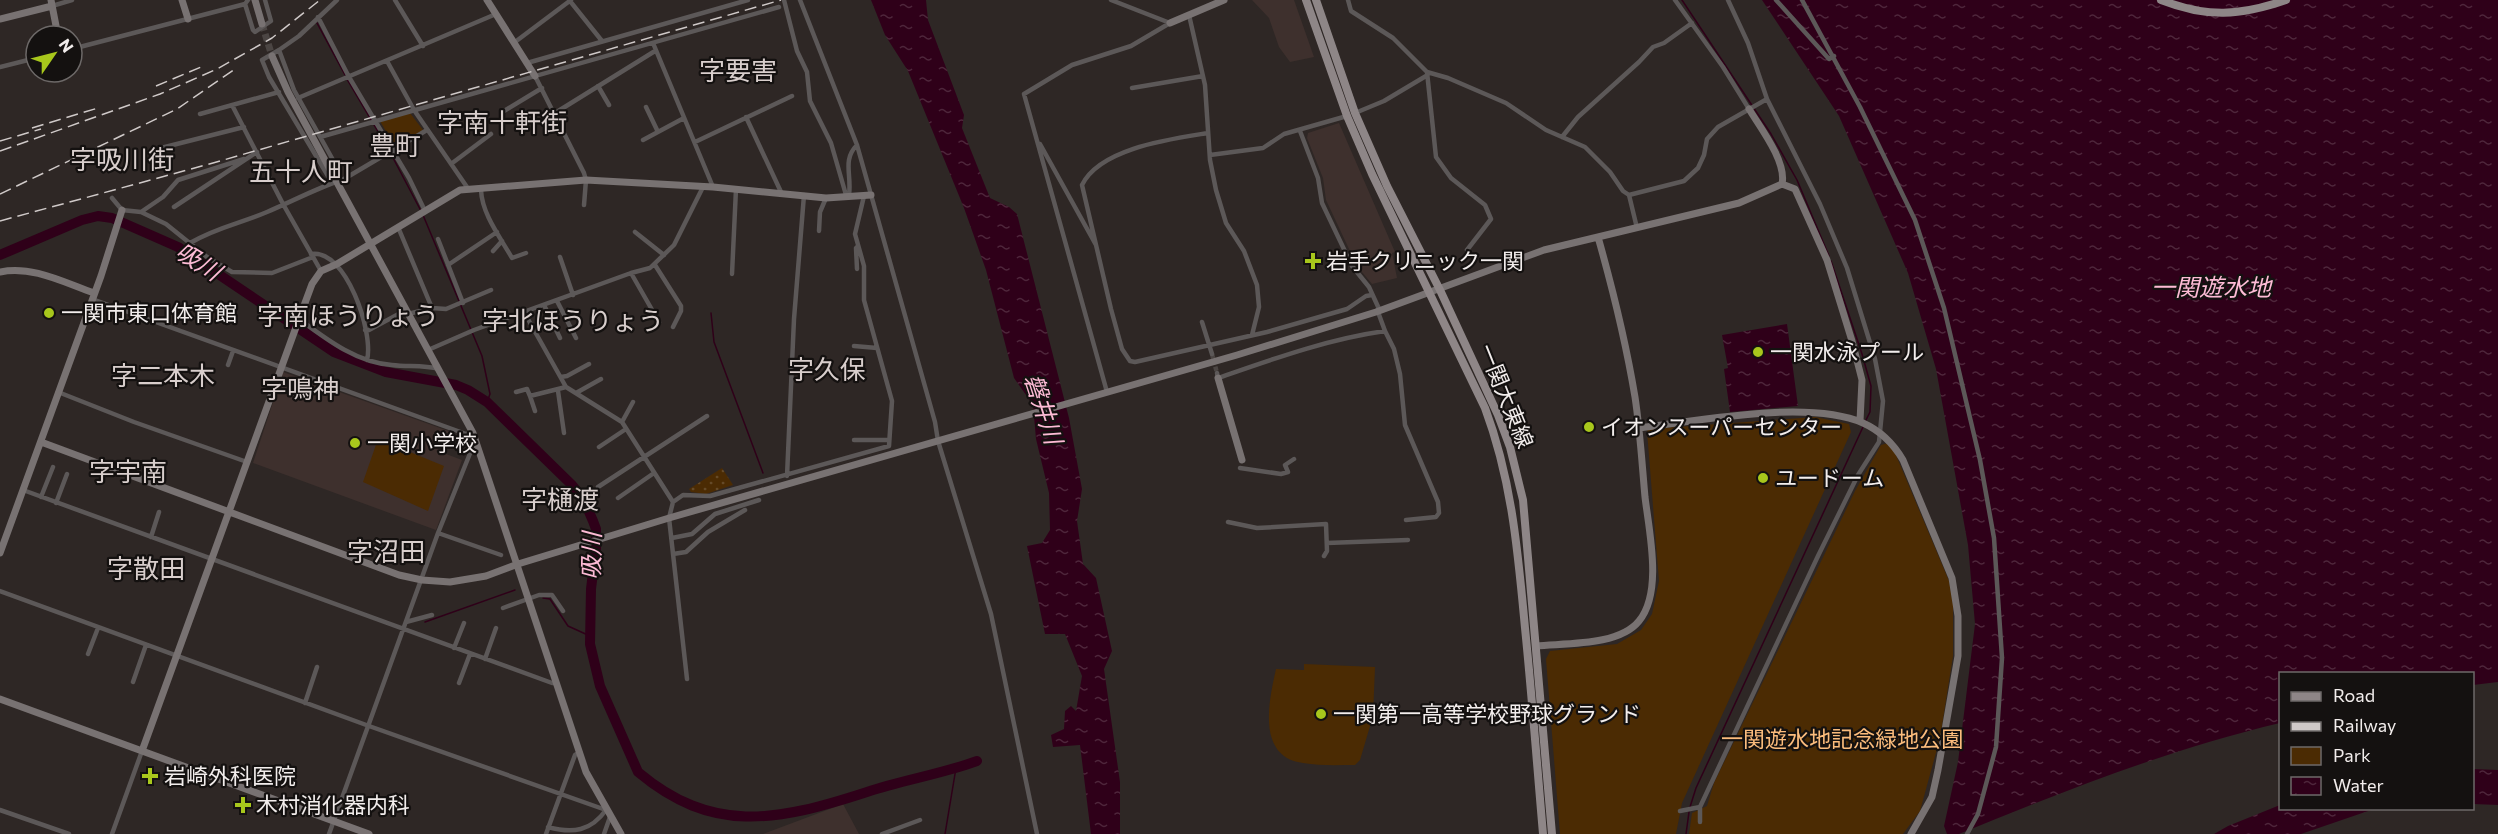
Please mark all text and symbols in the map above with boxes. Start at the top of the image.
north arrow [24,24,84,84]
text: N [55,35,78,55]
district label: 字要害 [699,54,777,85]
district label: 字南十軒街 [437,106,567,137]
district label: 豊町 [369,129,421,160]
district label: 字吸川街 [70,143,174,174]
district label: 五十人町 [249,155,353,186]
water label: 吸川 [171,236,229,287]
place label: 岩手クリニック一関 [1326,247,1524,274]
marker: 岩手クリニック一関 [1304,252,1322,270]
water label: 一関遊水地 [2151,272,2274,301]
place label: 一関市東口体育館 [61,299,237,326]
district label: 字南ほうりょう [257,299,439,330]
district label: 字北ほうりょう [482,304,664,335]
marker: 一関市東口体育館 [42,306,56,320]
place label: 一関水泳プール [1770,338,1924,365]
street label: 一関大東線 [1473,340,1540,452]
marker: 一関水泳プール [1751,345,1765,359]
district label: 字久保 [788,353,866,384]
district label: 字二本木 [111,359,215,390]
water label: 磐井川 [1020,370,1070,450]
district label: 字鳴神 [261,372,339,403]
place label: イオンスーパーセンター [1601,413,1842,440]
marker: イオンスーパーセンター [1582,420,1596,434]
place label: 一関小学校 [367,429,477,456]
marker: 一関小学校 [348,436,362,450]
district label: 字宇南 [89,455,167,486]
place label: ユードーム [1775,464,1884,491]
marker: ユードーム [1756,471,1770,485]
district label: 字樋渡 [521,483,599,514]
water label: 吸川 [576,529,605,580]
district label: 字沼田 [347,535,425,566]
district label: 字散田 [107,552,185,583]
legend [2279,672,2474,810]
text: Road [2333,684,2375,706]
place label: 一関第一高等学校野球グランド [1333,700,1641,727]
marker: 一関第一高等学校野球グランド [1314,707,1328,721]
text: Railway [2333,714,2396,736]
park label: 一関遊水地記念緑地公園 [1721,725,1963,752]
text: Park [2333,744,2371,766]
place label: 岩崎外科医院 [164,762,296,789]
marker: 岩崎外科医院 [141,767,159,785]
text: Water [2333,774,2384,796]
place label: 木村消化器内科 [256,791,410,818]
marker: 木村消化器内科 [234,796,252,814]

